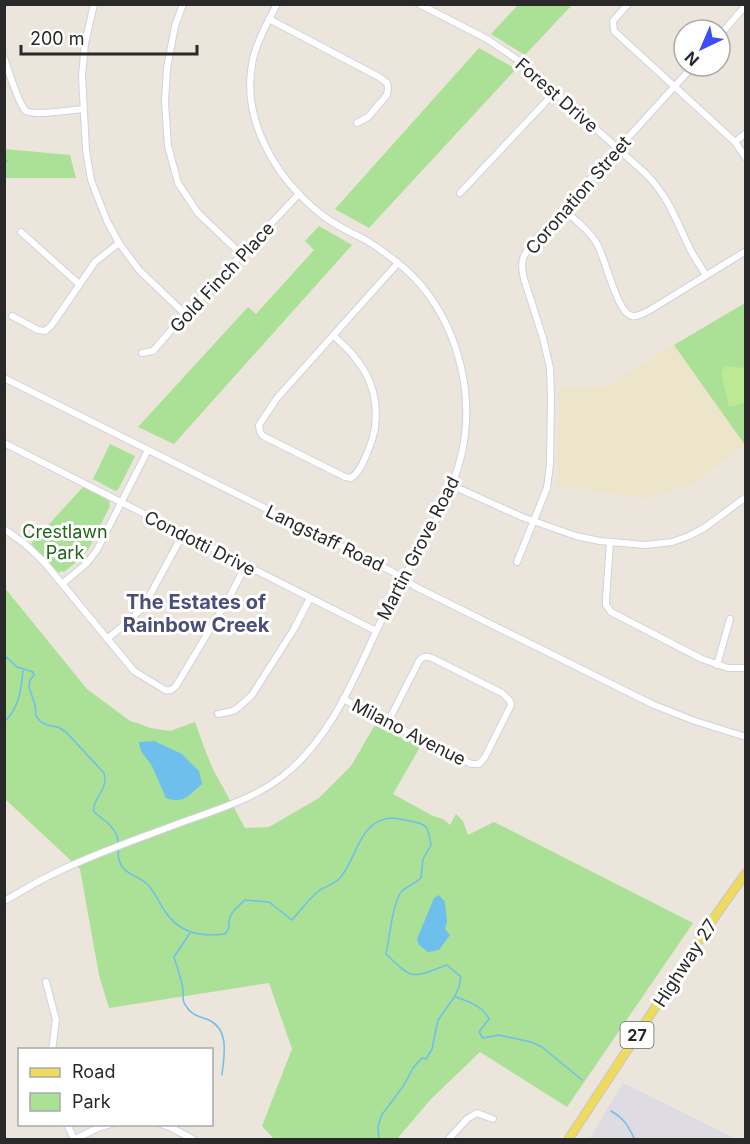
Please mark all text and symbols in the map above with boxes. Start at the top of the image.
scale bar [21,18,196,56]
north arrow [672,18,732,78]
text: 200 m [30,28,85,49]
text: N [680,47,703,70]
street label: Forest Drive [511,53,603,137]
street label: Coronation Street [521,132,635,258]
street label: Gold Finch Place [166,218,278,336]
street label: Martin Grove Road [373,473,463,623]
street label: Langstaff Road [263,500,387,576]
street label: Condotti Drive [141,506,259,580]
park label: Crestlawn Park [22,521,108,563]
district label: The Estates of Rainbow Creek [123,590,270,637]
street label: Milano Avenue [349,694,469,770]
street label: Highway 27 [649,915,721,1011]
road number: 27 [620,1022,654,1048]
legend [18,1048,213,1126]
text: Road [72,1061,115,1082]
text: Park [72,1091,111,1112]

